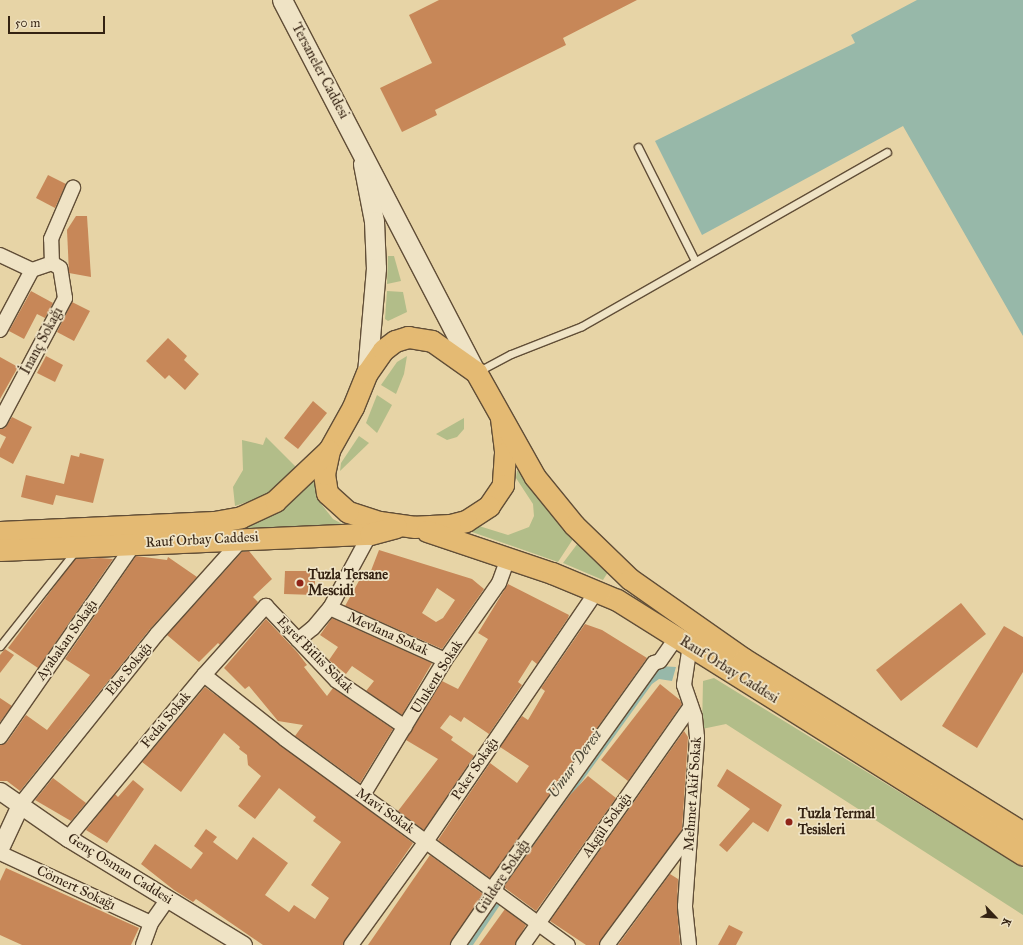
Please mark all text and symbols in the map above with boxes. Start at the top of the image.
scale bar [10,8,107,34]
text: 50 m [15,16,40,30]
street label: Tersaneler Caddesi [288,20,352,122]
street label: İnanç Sokağı [17,304,67,378]
street label: Rauf Orbay Caddesi [145,529,259,551]
place label: Tuzla Tersane Mescidi [308,567,388,600]
marker: Tuzla Tersane Mescidi [295,578,305,588]
street label: Ayabakan Sokağı [33,596,101,684]
street label: Mevlana Sokak [345,609,431,659]
street label: Eşref Bitlis Sokak [273,613,357,697]
street label: Rauf Orbay Caddesi [677,633,781,707]
street label: Ulukent Sokak [408,637,466,717]
street label: Ebe Sokağı [102,639,156,699]
street label: Fedai Sokak [138,688,194,752]
water label: Umur Deresi [544,726,606,802]
street label: Peker Sokağı [448,735,502,803]
street label: Mehmet Akif Sokak [681,736,705,852]
street label: Mavi Sokak [352,785,418,837]
street label: Akgül Sokağı [579,790,635,860]
place label: Tuzla Termal Tesisleri [798,806,875,838]
marker: Tuzla Termal Tesisleri [783,816,795,828]
street label: Genç Osman Caddesi [64,830,176,908]
street label: Güldere Sokağı [472,836,534,918]
street label: Cömert Sokağı [34,862,118,914]
north arrow [975,897,1015,937]
text: K [999,916,1014,929]

